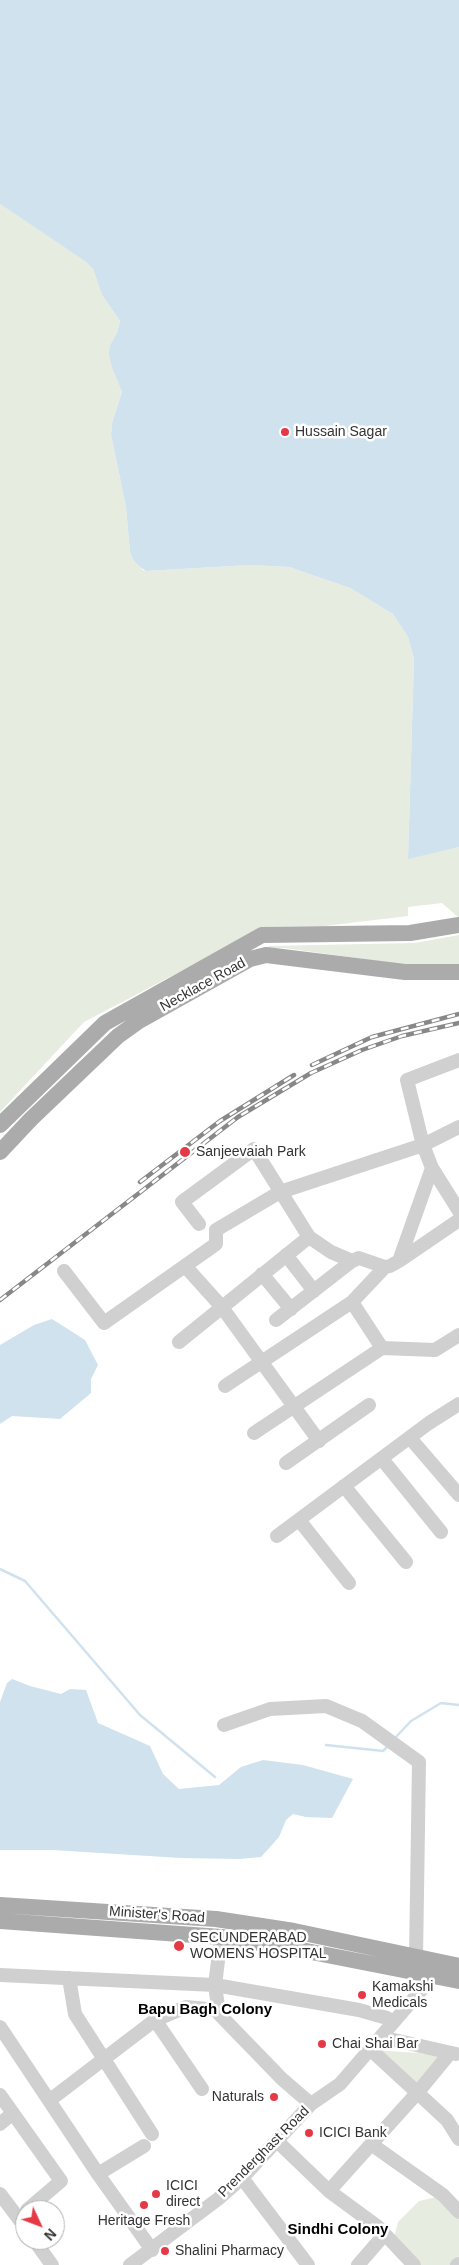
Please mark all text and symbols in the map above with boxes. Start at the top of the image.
place label: Hussain Sagar [295,424,387,440]
marker: Hussain Sagar [279,426,291,438]
street label: Necklace Road [157,955,249,1015]
place label: Sanjeevaiah Park [196,1144,306,1160]
marker: Sanjeevaiah Park [178,1145,192,1159]
street label: Minister's Road [109,1903,205,1927]
place label: SECUNDERABAD WOMENS HOSPITAL [190,1930,327,1962]
marker: SECUNDERABAD WOMENS HOSPITAL [172,1939,186,1953]
place label: Kamakshi Medicals [372,1979,433,2011]
marker: Kamakshi Medicals [356,1989,368,2001]
district label: Bapu Bagh Colony [138,2001,272,2019]
place label: Chai Shai Bar [332,2036,418,2052]
marker: Chai Shai Bar [316,2038,328,2050]
place label: Naturals [212,2089,264,2105]
marker: Naturals [268,2091,280,2103]
street label: Prenderghast Road [215,2103,313,2201]
place label: ICICI Bank [319,2125,387,2141]
marker: ICICI Bank [303,2127,315,2139]
place label: ICICI direct [166,2178,200,2210]
marker: ICICI direct [150,2188,162,2200]
marker: Heritage Fresh [138,2199,150,2211]
north arrow [15,2200,65,2250]
place label: Heritage Fresh [98,2213,190,2229]
district label: Sindhi Colony [288,2221,388,2239]
text: N [41,2225,60,2244]
place label: Shalini Pharmacy [175,2243,284,2259]
marker: Shalini Pharmacy [159,2245,171,2257]

